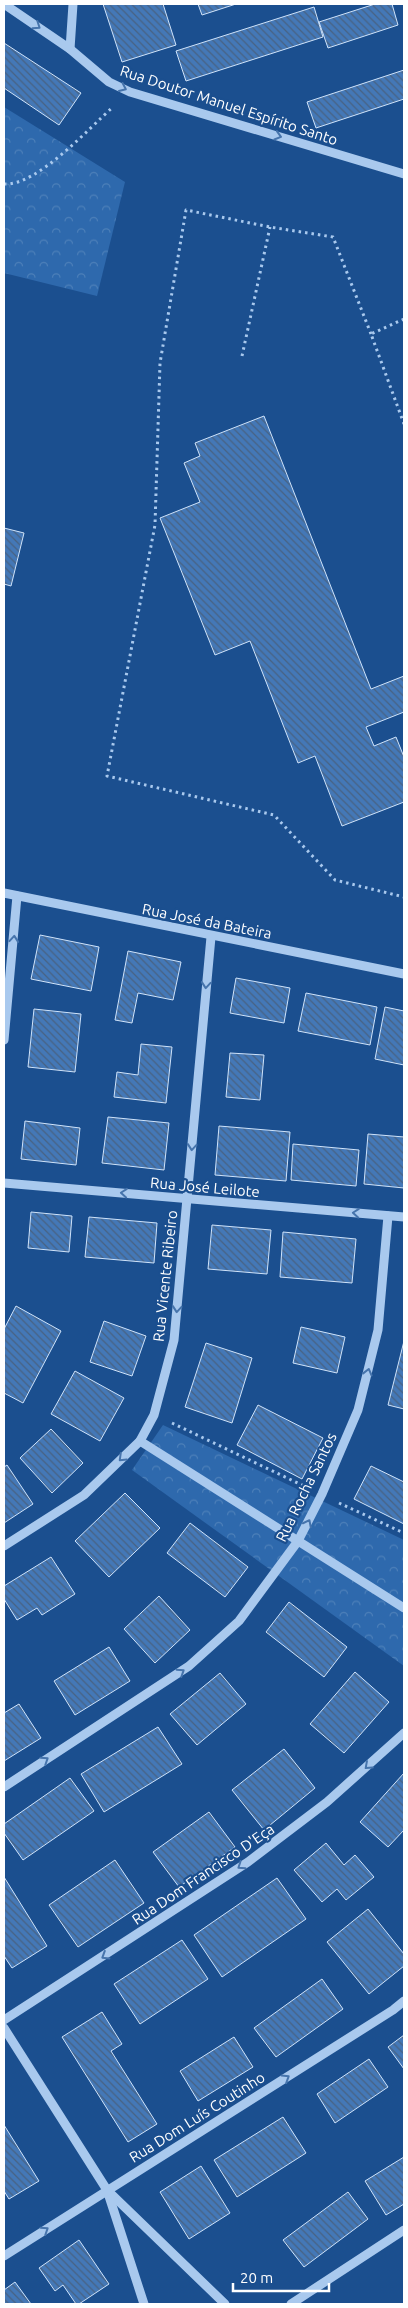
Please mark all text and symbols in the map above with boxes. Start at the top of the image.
one-way arrow [31,20,41,29]
street label: Rua Doutor Manuel Espírito Santo [118,62,340,148]
one-way arrow [118,82,127,92]
one-way arrow [273,130,281,140]
street label: Rua José da Bateira [141,900,273,942]
one-way arrow [8,935,19,943]
one-way arrow [201,981,212,989]
one-way arrow [187,1143,198,1151]
street label: Rua José Leilote [150,1174,260,1200]
one-way arrow [120,1188,128,1199]
one-way arrow [351,1208,359,1219]
street label: Rua Vicente Ribeiro [150,1209,180,1343]
one-way arrow [172,1305,183,1313]
one-way arrow [362,1368,373,1377]
street label: Rua Rocha Santos [272,1430,340,1544]
one-way arrow [119,1452,128,1461]
one-way arrow [302,1519,312,1528]
one-way arrow [176,1668,185,1678]
one-way arrow [39,1757,48,1767]
one-way arrow [365,1760,374,1769]
street label: Rua Dom Francisco D'Eça [129,1820,277,1928]
one-way arrow [237,1860,246,1870]
one-way arrow [102,1949,111,1959]
street label: Rua Dom Luís Coutinho [126,2068,268,2166]
one-way arrow [280,2074,289,2084]
one-way arrow [39,2227,48,2236]
scale bar [233,2260,329,2292]
text: 20 m [240,2269,273,2286]

